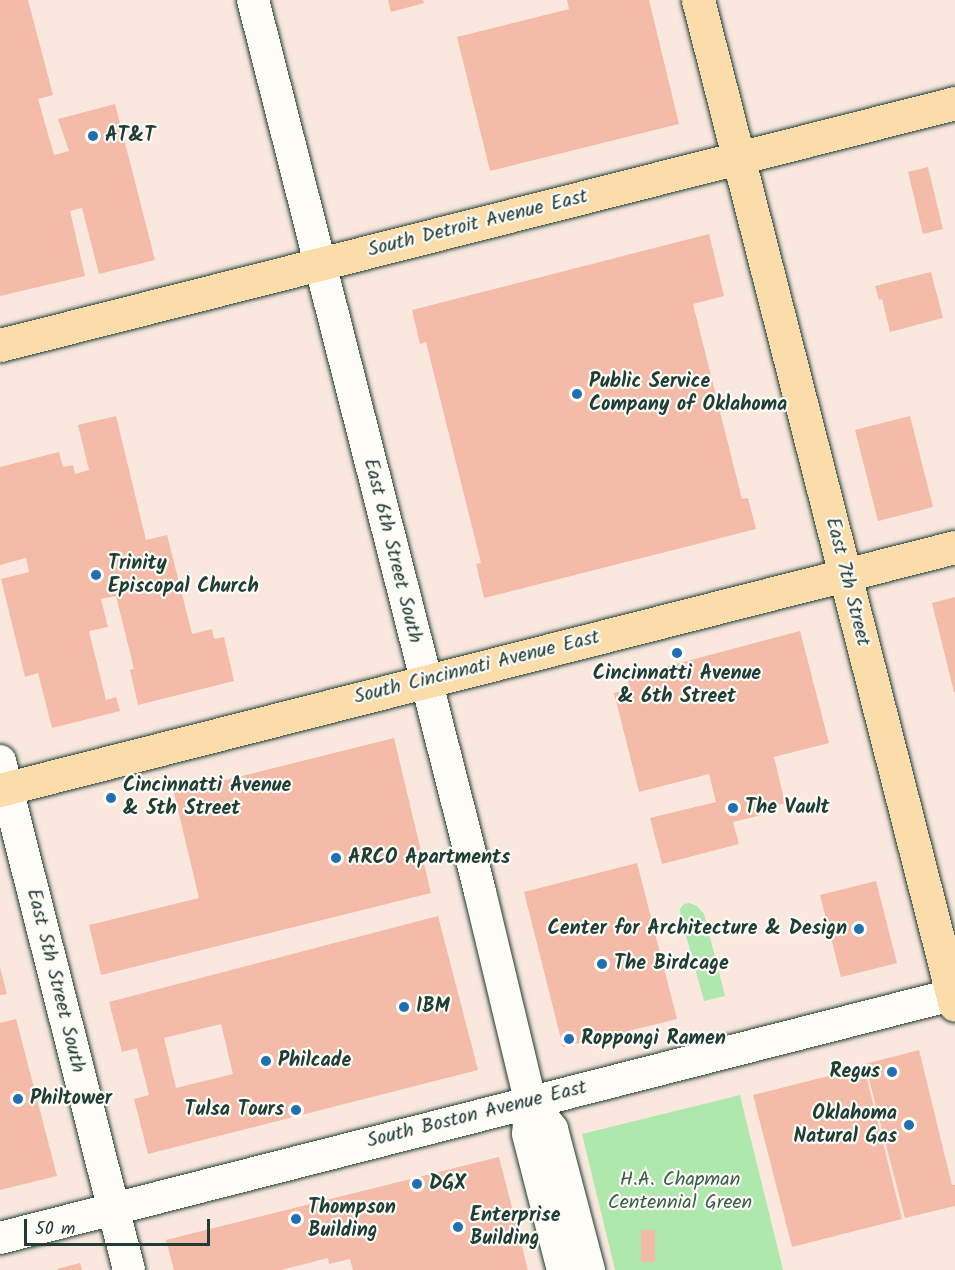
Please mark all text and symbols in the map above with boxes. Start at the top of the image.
place label: AT&T [105,124,155,148]
marker: AT&T [86,129,100,143]
street label: South Detroit Avenue East [366,185,590,263]
place label: Public Service Company of Oklahoma [589,371,787,418]
marker: Public Service Company of Oklahoma [570,387,584,401]
street label: East 6th Street South [357,456,427,646]
street label: East 7th Street [819,515,875,649]
place label: Trinity Episcopal Church [108,552,259,599]
marker: Trinity Episcopal Church [89,568,103,582]
street label: South Cincinnati Avenue East [352,626,602,710]
marker: Cincinnatti Avenue & 6th Street [670,646,684,660]
place label: Cincinnatti Avenue & 6th Street [593,662,761,709]
place label: Cincinnatti Avenue & 5th Street [123,774,291,821]
marker: Cincinnatti Avenue & 5th Street [104,791,118,805]
place label: The Vault [745,796,829,820]
marker: The Vault [726,801,740,815]
place label: ARCO Apartments [348,846,510,870]
marker: ARCO Apartments [329,851,343,865]
street label: East 5th Street South [20,886,90,1076]
place label: Center for Architecture & Design [548,917,847,941]
marker: Center for Architecture & Design [852,922,866,936]
place label: The Birdcage [614,952,729,976]
marker: The Birdcage [595,957,609,971]
place label: IBM [416,995,450,1019]
marker: IBM [397,1000,411,1014]
place label: Roppongi Ramen [581,1027,726,1051]
marker: Roppongi Ramen [562,1032,576,1046]
place label: Philcade [278,1049,351,1073]
marker: Philcade [259,1054,273,1068]
place label: Regus [830,1060,880,1084]
marker: Regus [885,1065,899,1079]
street label: South Boston Avenue East [365,1076,589,1154]
place label: Philtower [30,1087,112,1111]
marker: Philtower [11,1092,25,1106]
place label: Tulsa Tours [185,1098,284,1122]
place label: Oklahoma Natural Gas [794,1102,897,1149]
marker: Tulsa Tours [289,1103,303,1117]
marker: Oklahoma Natural Gas [902,1118,916,1132]
park label: H.A. Chapman Centennial Green [608,1168,752,1215]
place label: DGX [429,1172,466,1196]
marker: DGX [410,1177,424,1191]
place label: Thompson Building [308,1196,396,1243]
place label: Enterprise Building [470,1204,560,1251]
scale bar [27,1207,213,1245]
marker: Thompson Building [289,1212,303,1226]
text: 50 m [35,1215,75,1244]
marker: Enterprise Building [451,1220,465,1234]

